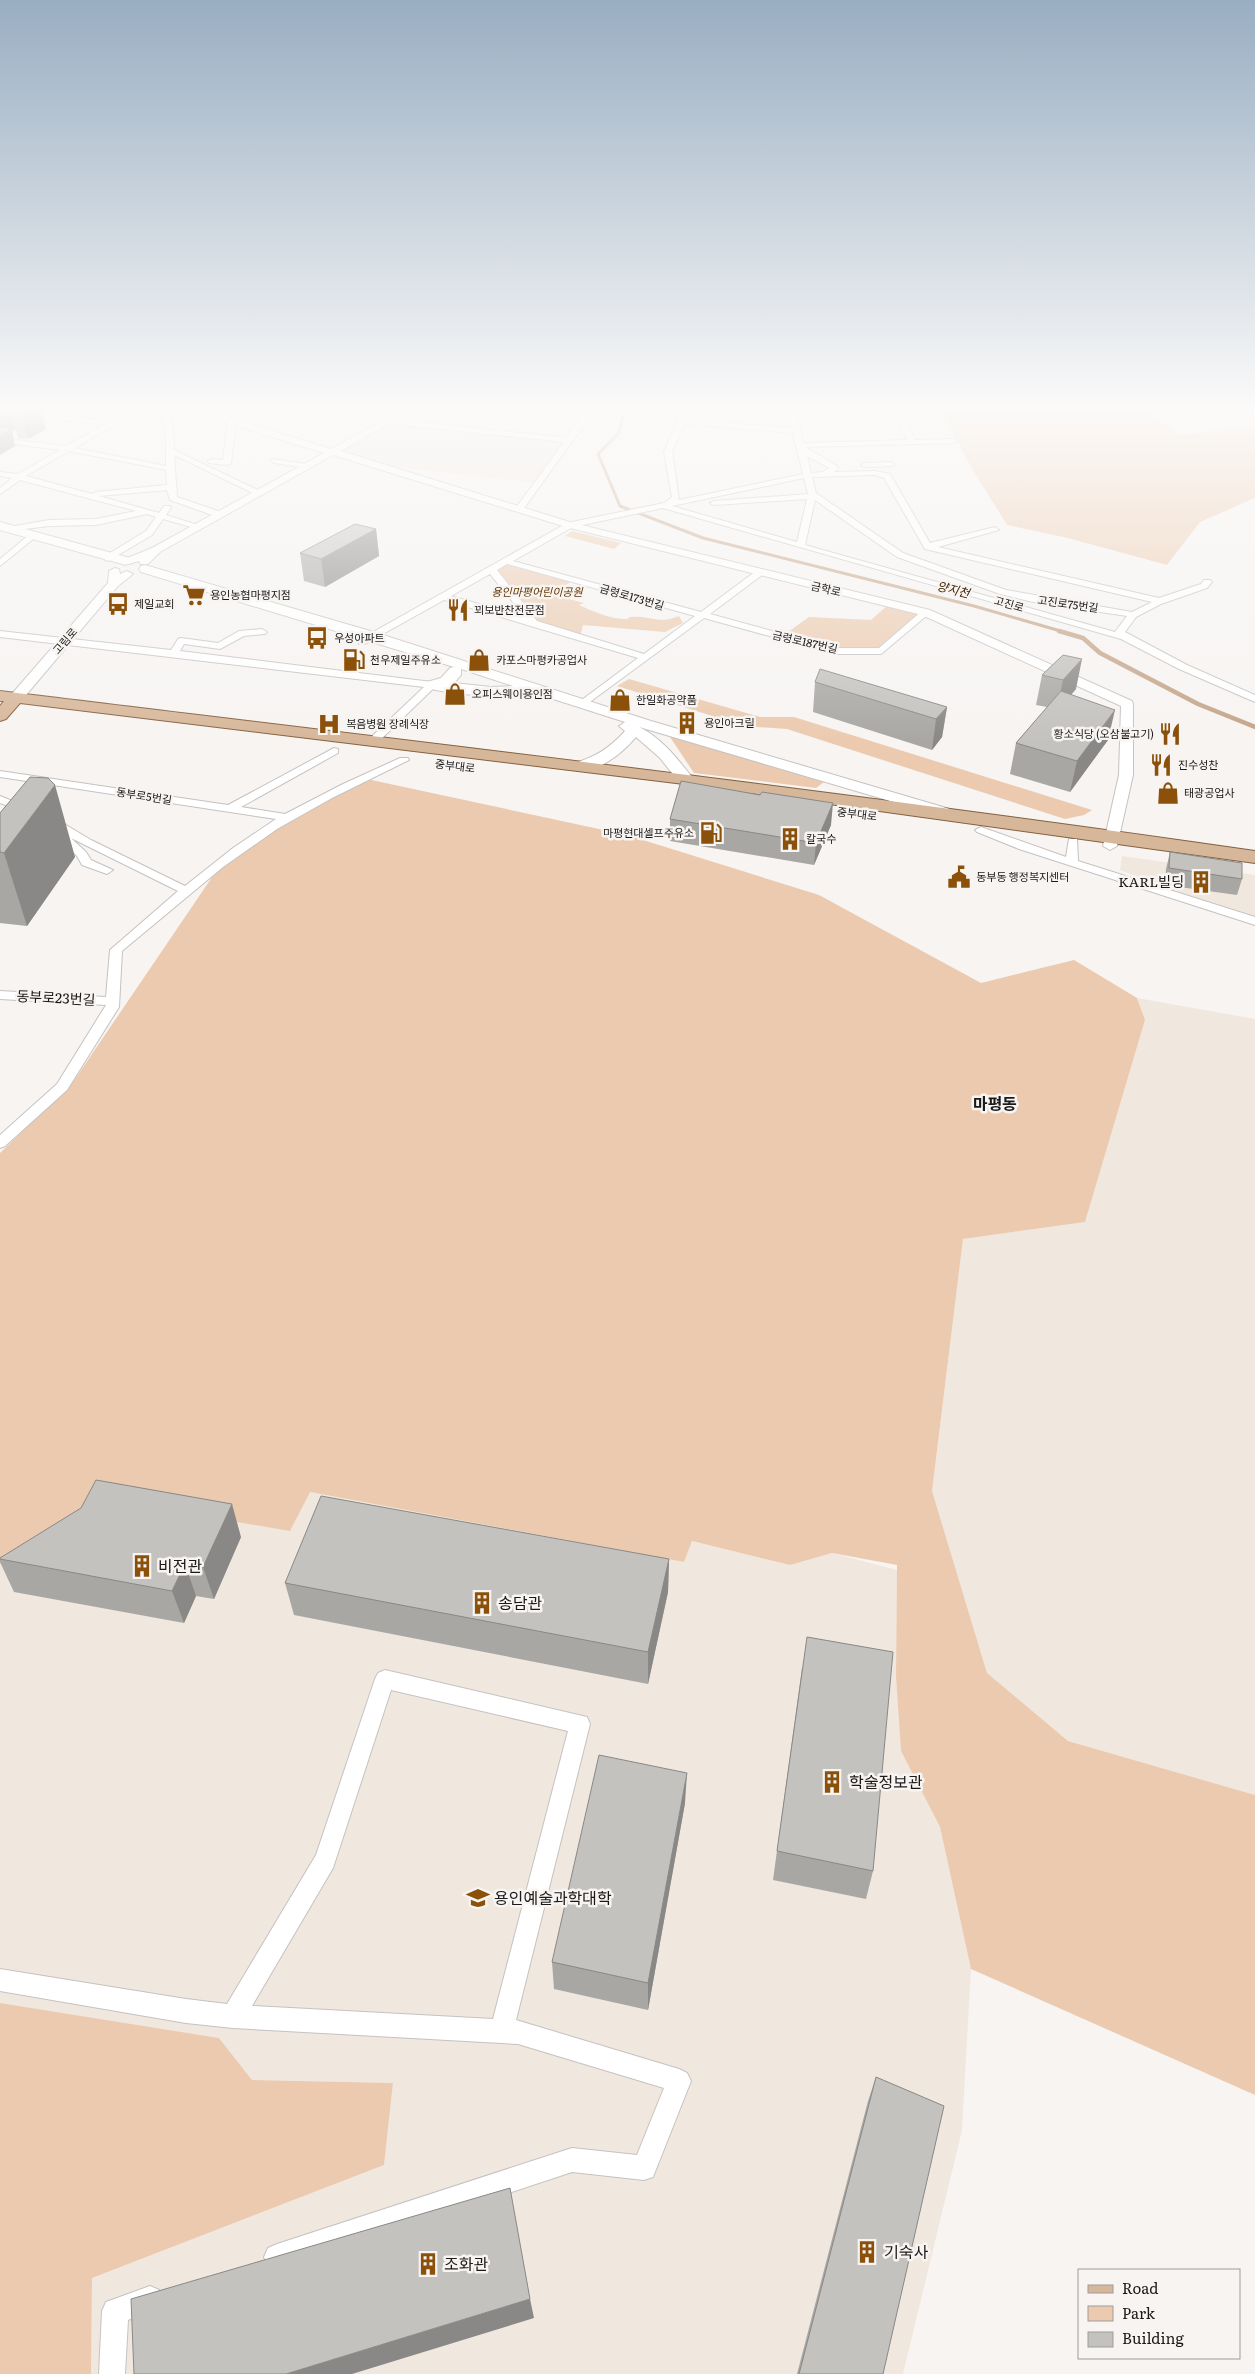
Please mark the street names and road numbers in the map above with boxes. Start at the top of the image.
street label: 금학로 [810,577,843,599]
street label: 금령로173번길 [598,579,666,613]
street label: 고진로 [992,591,1026,615]
street label: 고진로75번길 [1037,591,1100,615]
street label: 고림로 [48,624,80,657]
street label: 금령로187번길 [771,626,839,656]
street label: 중부대로 [434,755,476,775]
street label: 동부로5번길 [115,783,173,807]
street label: 중부대로 [836,803,878,823]
street label: 동부로23번길 [16,985,96,1009]

